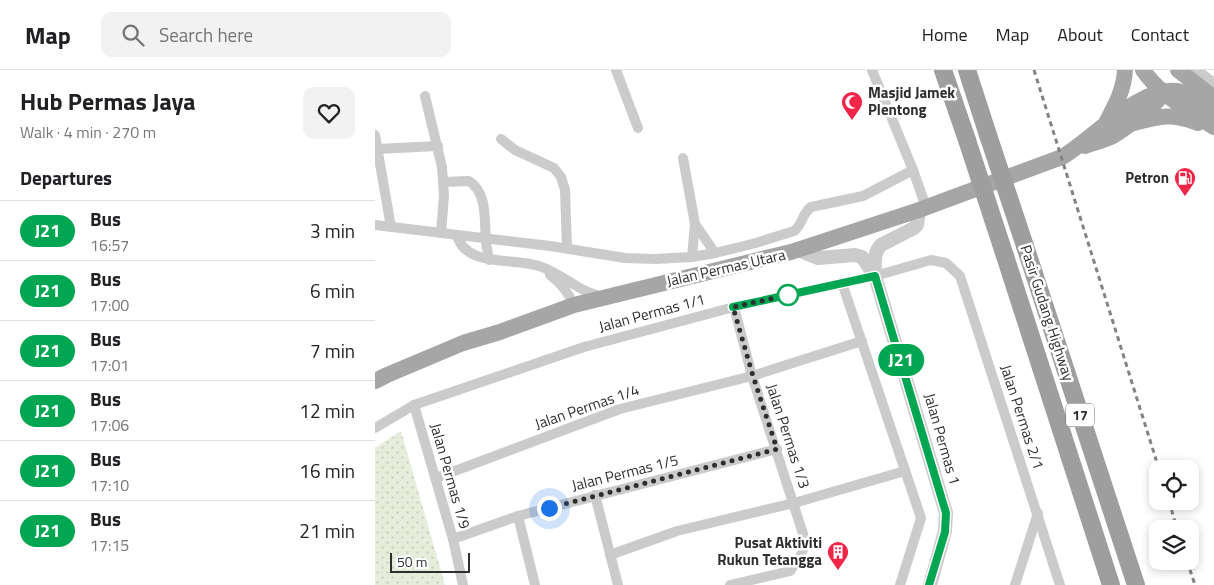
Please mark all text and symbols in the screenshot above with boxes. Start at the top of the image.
search box [101,12,451,57]
text: Map [25,17,71,53]
text: Search here [159,20,253,49]
icon: search [119,21,147,49]
text: Home [922,21,968,48]
text: Map [996,21,1029,48]
text: About [1057,21,1103,48]
text: Contact [1131,21,1189,48]
place label: Masjid Jamek Plentong [868,81,955,121]
text: Hub Permas Jaya [20,83,196,119]
button: heart [303,87,355,139]
mosque icon: Masjid Jamek Plentong [840,90,864,121]
text: Walk · 4 min · 270 m [20,120,156,144]
text: Departures [20,163,112,192]
place label: Petron [1125,166,1169,189]
fuel station icon: Petron [1173,166,1197,197]
text: Bus [90,204,121,233]
text: 3 min [310,216,355,245]
text: J21 [35,217,60,244]
text: 16:57 [90,233,129,257]
street label: Pasir Gudang Highway [1015,242,1080,384]
street label: Jalan Permas Utara [664,243,788,292]
text: Bus [90,264,121,293]
text: 6 min [310,276,355,305]
text: J21 [35,277,60,304]
unlabelled marker [777,284,799,306]
street label: Jalan Permas 1/1 [596,287,708,338]
text: 17:00 [90,293,129,317]
text: Bus [90,324,121,353]
text: 7 min [310,336,355,365]
text: J21 [35,337,60,364]
line badge: J21 [872,344,930,376]
text: J21 [888,346,914,373]
text: 17:01 [90,353,129,377]
street label: Jalan Permas 2/1 [995,361,1050,472]
street label: Jalan Permas 1/4 [532,378,642,435]
street label: Jalan Permas 1/3 [761,380,816,491]
text: Bus [90,384,121,413]
street label: Jalan Permas 1 [918,390,967,487]
text: 12 min [299,396,355,425]
text: J21 [35,397,60,424]
road number: 17 [1066,404,1094,426]
text: 17:06 [90,413,129,437]
street label: Jalan Permas 1/9 [424,420,477,531]
text: Bus [90,444,121,473]
street label: Jalan Permas 1/5 [569,448,681,497]
text: 16 min [299,456,355,485]
text: J21 [35,457,60,484]
map controls [1149,460,1199,570]
button: locate [1149,460,1199,510]
text: 17:10 [90,473,129,497]
your location [537,496,562,521]
text: Bus [90,504,121,533]
text: 21 min [299,516,355,545]
text: J21 [35,517,60,544]
button: layers [1149,520,1199,570]
place label: Pusat Aktiviti Rukun Tetangga [717,531,822,571]
text: 17:15 [90,533,129,557]
building icon: Pusat Aktiviti Rukun Tetangga [826,540,850,571]
scale bar [390,550,470,573]
text: 50 m [397,551,427,572]

